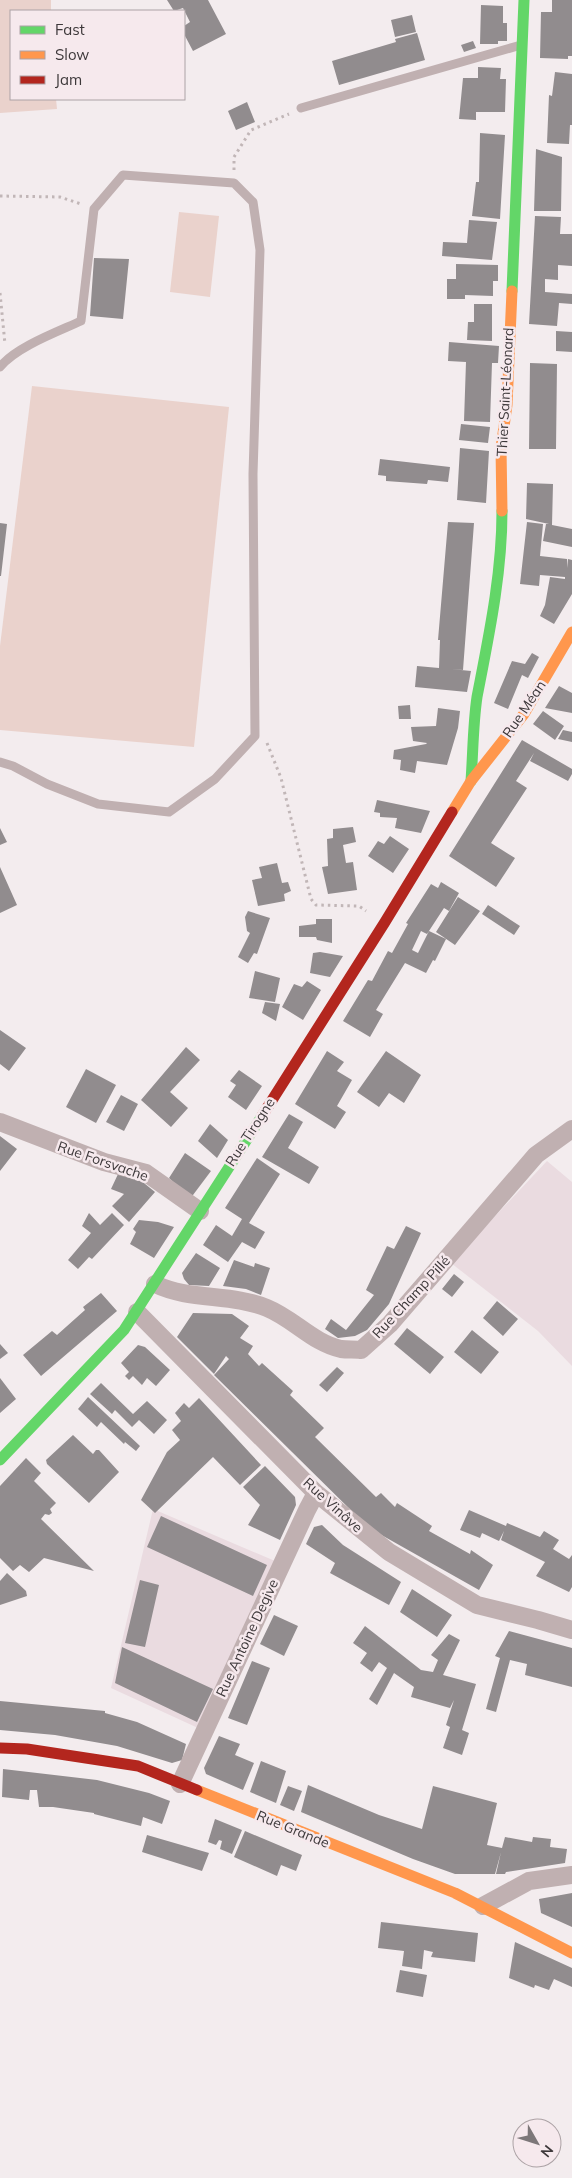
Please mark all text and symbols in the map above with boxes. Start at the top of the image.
legend [10,10,185,100]
text: Fast [55,20,85,39]
text: Slow [55,45,89,64]
text: Jam [55,70,82,89]
street label: Thier Saint-Léonard [493,327,517,457]
street label: Rue Méan [498,677,550,741]
street label: Rue Tirogne [221,1094,279,1170]
street label: Rue Forsvache [55,1137,151,1185]
street label: Rue Champ Pillé [368,1252,454,1342]
street label: Rue Vinâve [300,1474,366,1536]
street label: Rue Antoine Degive [212,1576,282,1700]
street label: Rue Grande [254,1806,332,1852]
north arrow [512,2118,562,2168]
text: N [537,2141,557,2161]

